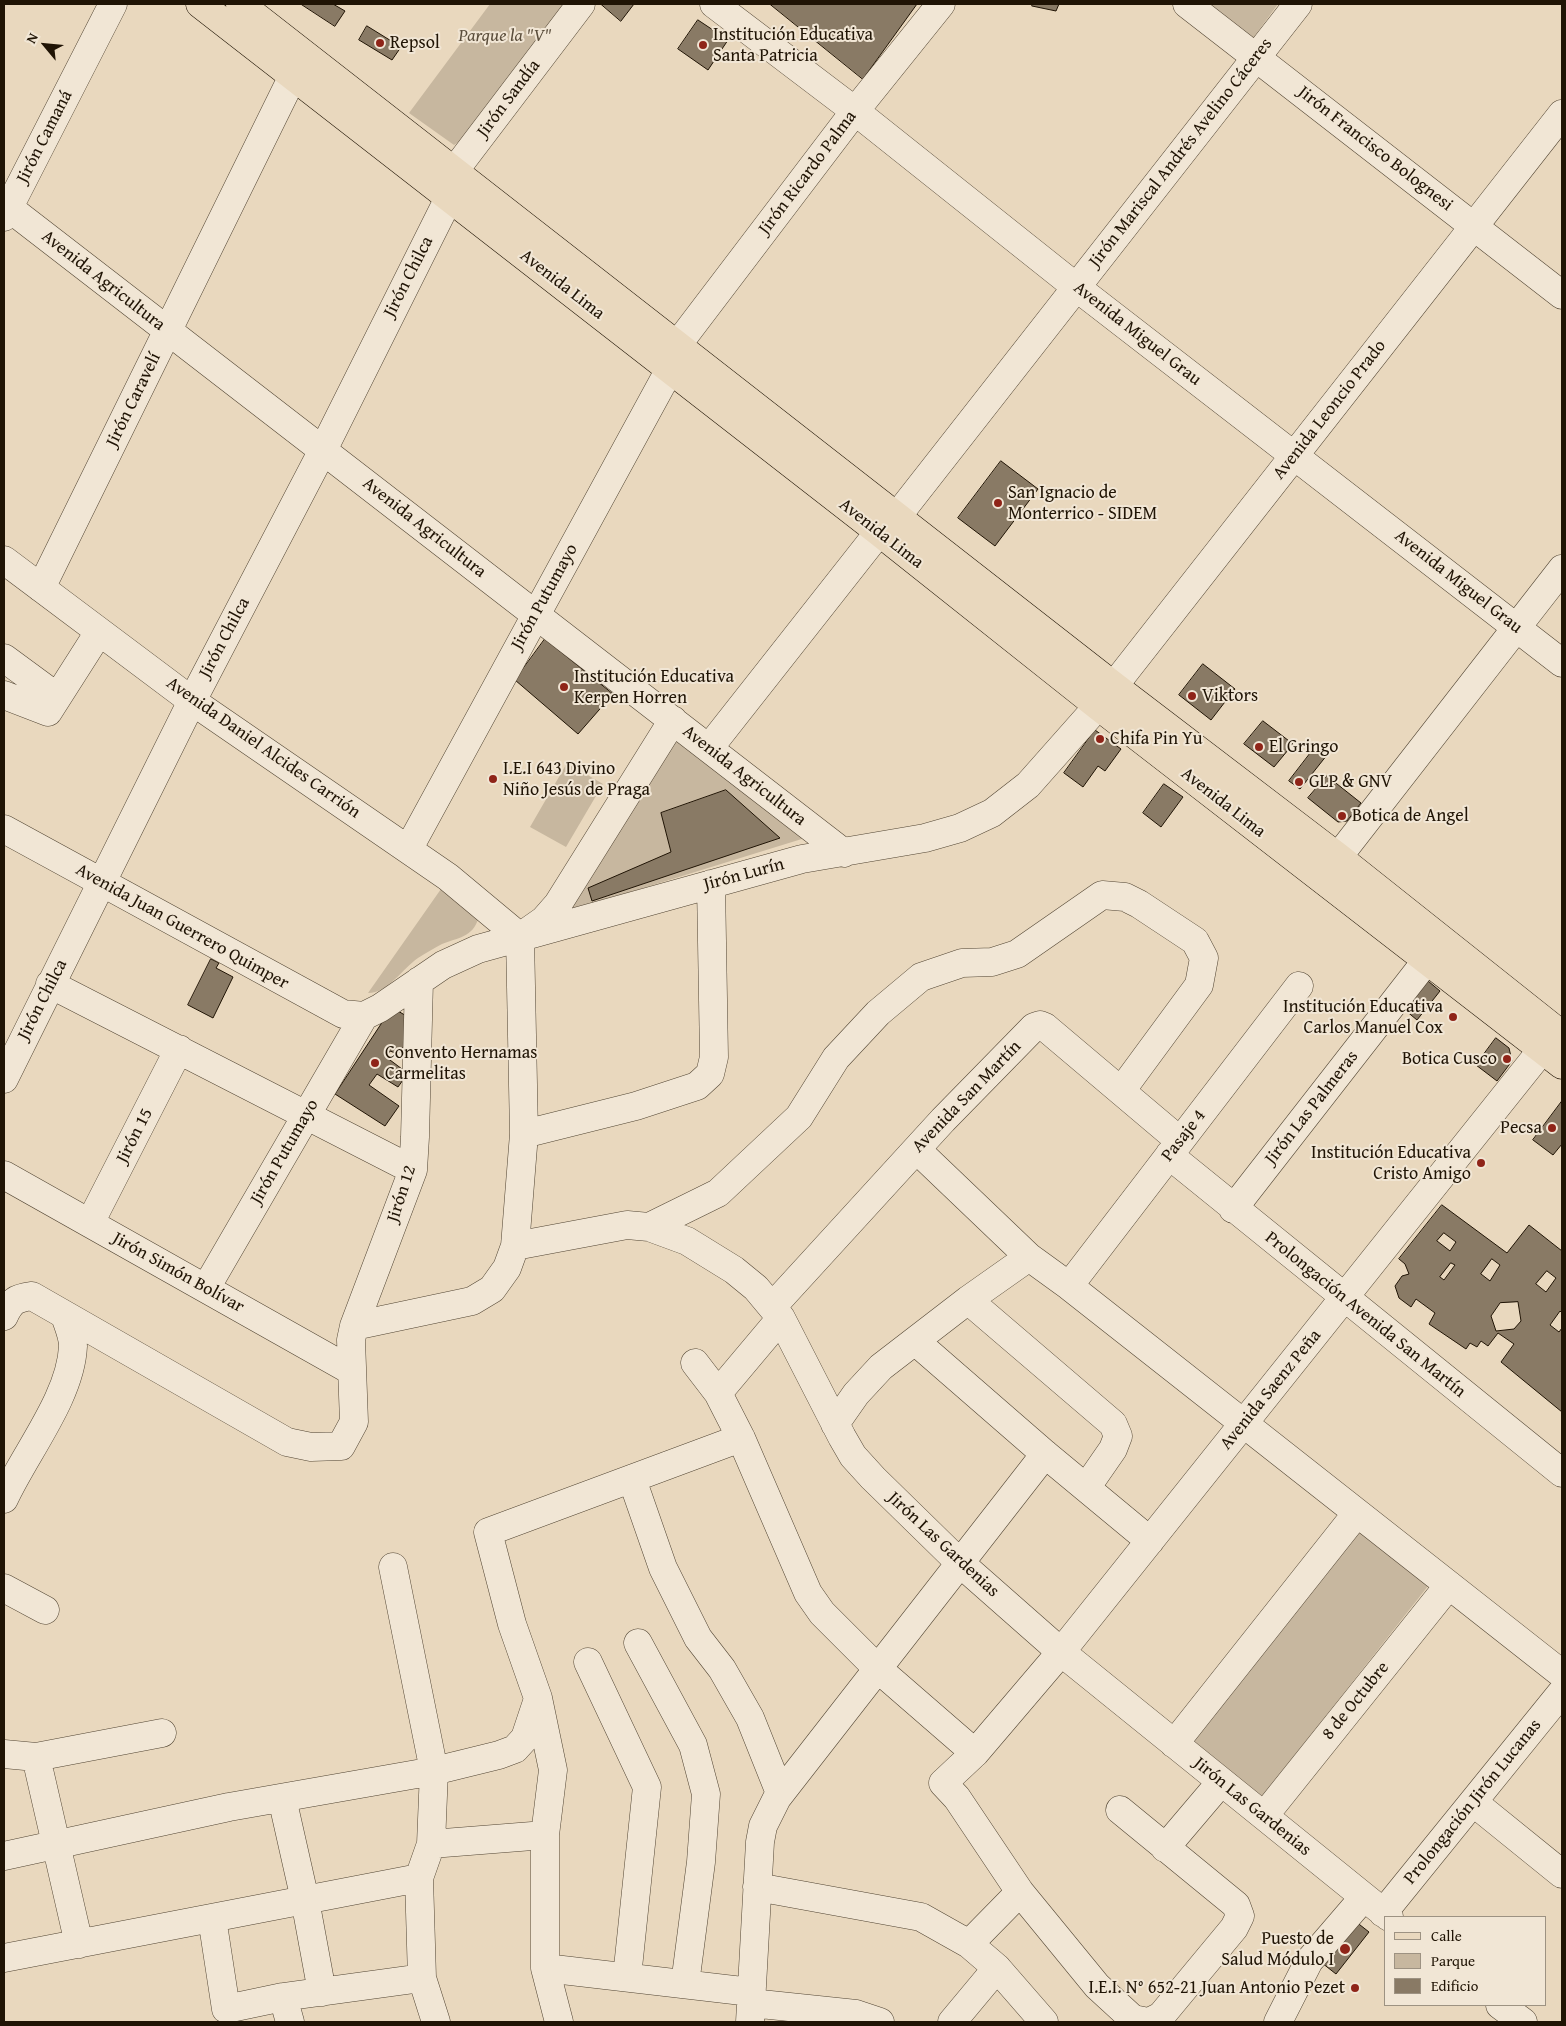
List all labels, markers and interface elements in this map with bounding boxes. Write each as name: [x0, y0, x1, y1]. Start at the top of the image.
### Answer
north arrow: [20, 20, 70, 70]
place label: Institución Educativa Santa Patricia: [713, 24, 873, 66]
park label: Parque la "V": [458, 25, 552, 47]
text: N: [21, 29, 43, 47]
place label: Repsol: [390, 32, 440, 54]
street label: Jirón Mariscal Andrés Avelino Cáceres: [1085, 34, 1277, 272]
marker: Repsol: [374, 37, 386, 49]
marker: Institución Educativa Santa Patricia: [697, 39, 709, 51]
street label: Jirón Sandía: [473, 56, 545, 142]
street label: Jirón Francisco Bolognesi: [1293, 82, 1457, 216]
street label: Jirón Camaná: [12, 87, 78, 187]
street label: Jirón Ricardo Palma: [754, 107, 862, 239]
street label: Avenida Agricultura: [37, 226, 169, 336]
street label: Jirón Chilca: [379, 233, 439, 321]
street label: Avenida Lima: [515, 245, 609, 325]
street label: Avenida Miguel Grau: [1069, 277, 1205, 391]
street label: Avenida Leoncio Prado: [1269, 336, 1391, 484]
street label: Jirón Caravelí: [102, 349, 166, 451]
street label: Avenida Agricultura: [358, 473, 490, 583]
place label: San Ignacio de Monterrico - SIDEM: [1008, 482, 1157, 524]
street label: Avenida Lima: [834, 494, 928, 574]
marker: San Ignacio de Monterrico - SIDEM: [992, 497, 1004, 509]
street label: Avenida Miguel Grau: [1390, 525, 1526, 639]
street label: Jirón Putumayo: [507, 540, 583, 654]
street label: Jirón Chilca: [195, 594, 255, 682]
place label: Institución Educativa Kerpen Horren: [574, 666, 734, 709]
street label: Avenida Daniel Alcides Carrión: [162, 673, 364, 823]
marker: Institución Educativa Kerpen Horren: [558, 681, 570, 693]
place label: Viktors: [1202, 685, 1258, 707]
marker: Viktors: [1186, 690, 1198, 702]
street label: Avenida Agricultura: [678, 721, 810, 831]
place label: Chifa Pin Yu: [1110, 728, 1203, 750]
marker: Chifa Pin Yu: [1094, 733, 1106, 745]
place label: El Gringo: [1269, 736, 1338, 758]
marker: El Gringo: [1253, 741, 1265, 753]
place label: I.E.I 643 Divino Niño Jesús de Praga: [503, 758, 650, 801]
street label: Avenida Lima: [1176, 763, 1270, 843]
place label: GLP & GNV: [1309, 771, 1392, 793]
marker: I.E.I 643 Divino Niño Jesús de Praga: [487, 773, 499, 785]
marker: GLP & GNV: [1293, 776, 1305, 788]
place label: Botica de Angel: [1352, 805, 1469, 827]
marker: Botica de Angel: [1336, 810, 1348, 822]
street label: Jirón Lurín: [701, 854, 787, 896]
street label: Avenida Juan Guerrero Quimper: [72, 859, 292, 995]
street label: Jirón Chilca: [13, 956, 73, 1044]
place label: Institución Educativa Carlos Manuel Cox: [1283, 996, 1443, 1038]
marker: Institución Educativa Carlos Manuel Cox: [1447, 1011, 1459, 1023]
street label: Avenida San Martín: [908, 1036, 1026, 1158]
place label: Convento Hernamas Carmelitas: [385, 1042, 537, 1084]
street label: Jirón Las Palmeras: [1261, 1047, 1363, 1169]
place label: Botica Cusco: [1402, 1048, 1497, 1070]
marker: Botica Cusco: [1501, 1053, 1513, 1065]
marker: Convento Hernamas Carmelitas: [369, 1057, 381, 1069]
street label: Jirón Putumayo: [246, 1096, 324, 1208]
street label: Jirón 15: [112, 1105, 158, 1167]
street label: Pasaje 4: [1157, 1106, 1211, 1166]
place label: Pecsa: [1500, 1117, 1542, 1139]
marker: Pecsa: [1546, 1122, 1558, 1134]
place label: Institución Educativa Cristo Amigo: [1311, 1142, 1471, 1184]
marker: Institución Educativa Cristo Amigo: [1475, 1157, 1487, 1169]
street label: Jirón 12: [383, 1163, 421, 1225]
street label: Prolongación Avenida San Martín: [1260, 1227, 1470, 1403]
street label: Jirón Simón Bolívar: [108, 1228, 248, 1318]
street label: Avenida Saenz Peña: [1216, 1325, 1326, 1455]
street label: Jirón Las Gardenias: [883, 1488, 1003, 1602]
street label: 8 de Octubre: [1318, 1657, 1394, 1745]
street label: Prolongación Jirón Lucanas: [1400, 1715, 1546, 1889]
street label: Jirón Las Gardenias: [1189, 1753, 1315, 1861]
legend: [1384, 1916, 1546, 2006]
text: Calle: [1431, 1925, 1462, 1946]
place label: Puesto de Salud Módulo I: [1221, 1928, 1334, 1970]
marker: Puesto de Salud Módulo I: [1338, 1942, 1352, 1956]
text: Parque: [1431, 1950, 1475, 1971]
text: Edificio: [1431, 1975, 1478, 1996]
place label: I.E.I. N° 652-21 Juan Antonio Pezet: [1088, 1977, 1345, 1999]
marker: I.E.I. N° 652-21 Juan Antonio Pezet: [1349, 1982, 1361, 1994]

